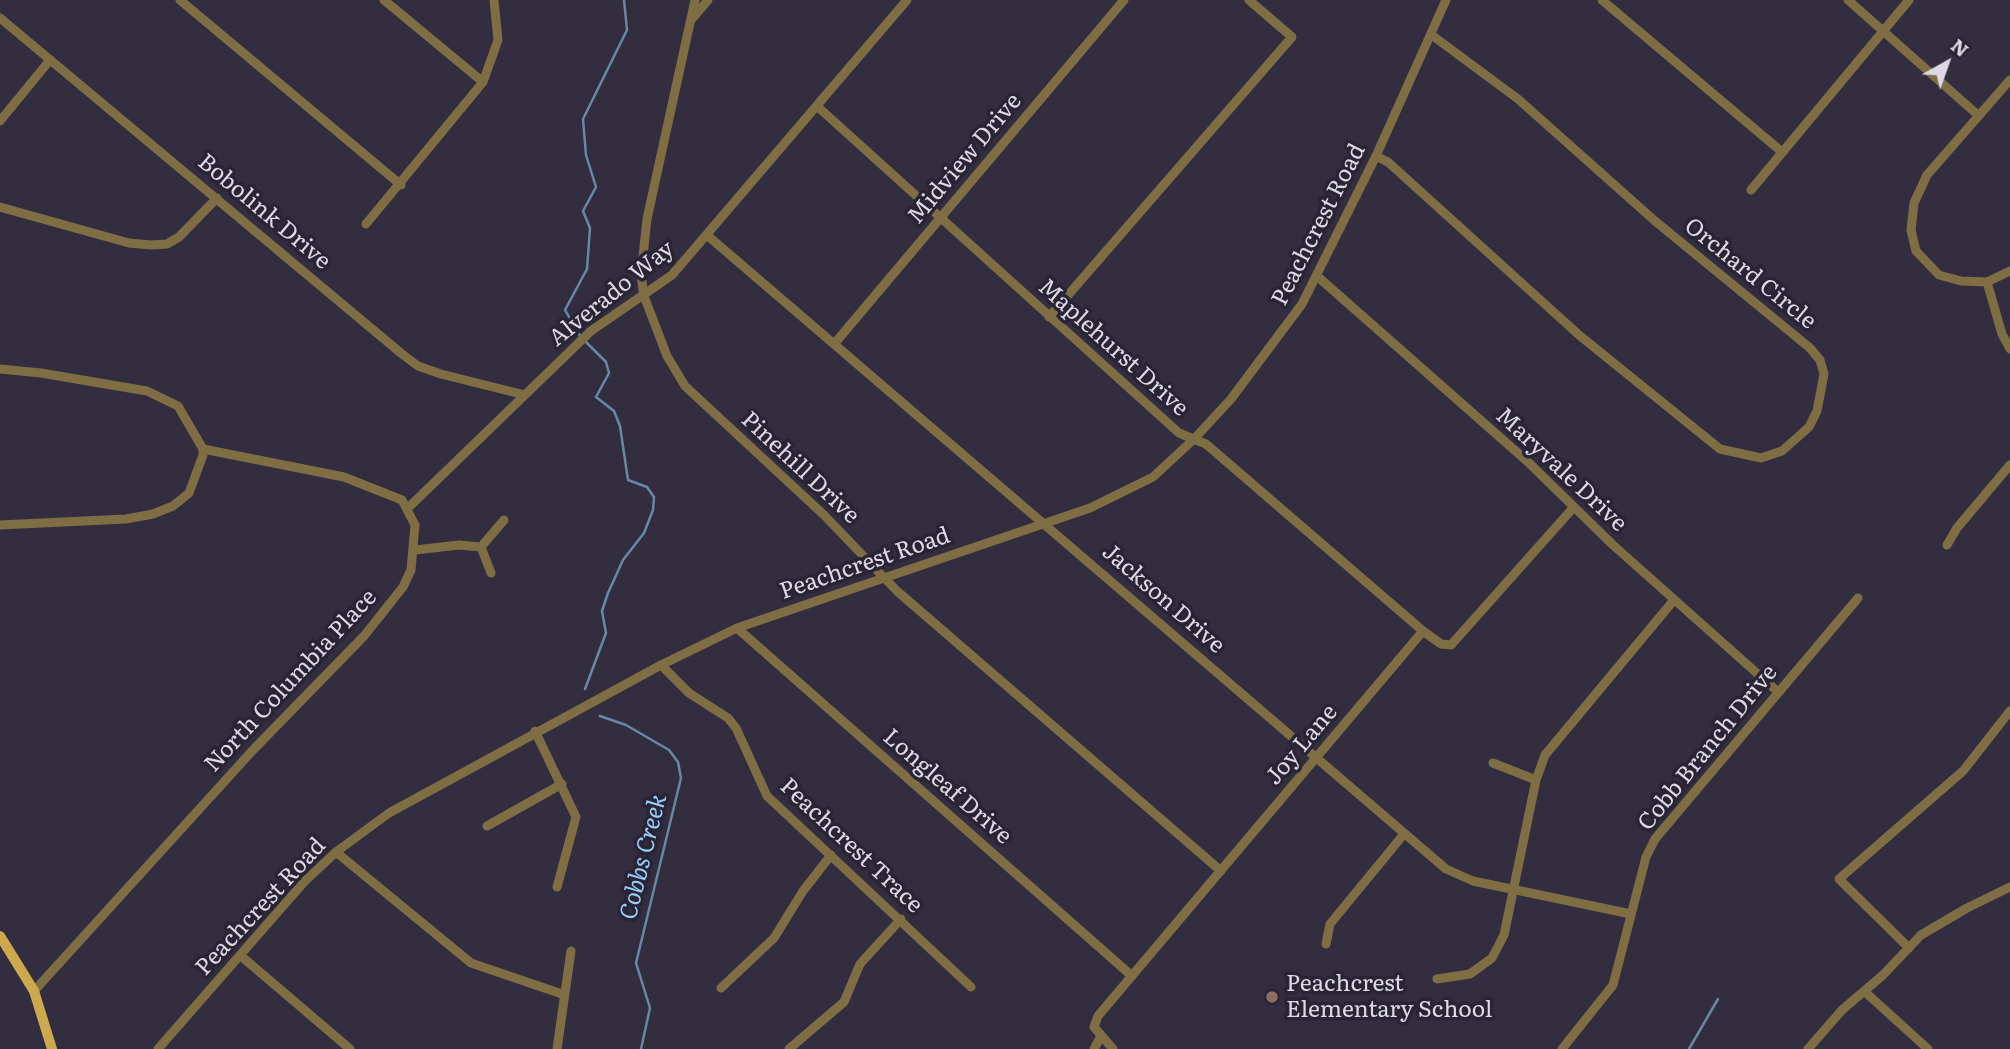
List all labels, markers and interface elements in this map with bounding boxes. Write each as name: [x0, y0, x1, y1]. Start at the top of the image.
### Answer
north arrow: [1912, 28, 1982, 98]
text: N: [1945, 31, 1976, 63]
street label: Midview Drive: [902, 88, 1028, 230]
street label: Peachcrest Road: [1266, 139, 1372, 311]
street label: Bobolink Drive: [192, 149, 336, 275]
street label: Orchard Circle: [1679, 213, 1821, 335]
street label: Alverado Way: [544, 235, 680, 353]
street label: Maplehurst Drive: [1032, 273, 1194, 423]
street label: Maryvale Drive: [1490, 402, 1632, 538]
street label: Pinehill Drive: [735, 406, 865, 530]
street label: Peachcrest Road: [776, 522, 954, 606]
street label: Jackson Drive: [1096, 538, 1230, 660]
street label: North Columbia Place: [199, 584, 383, 778]
street label: Cobb Branch Drive: [1633, 659, 1783, 837]
street label: Joy Lane: [1260, 699, 1344, 791]
street label: Longleaf Drive: [877, 724, 1017, 850]
street label: Peachcrest Trace: [774, 773, 928, 919]
water label: Cobbs Creek: [614, 791, 674, 923]
street label: Peachcrest Road: [190, 832, 332, 982]
place label: Peachcrest Elementary School: [1286, 970, 1493, 1024]
marker: Peachcrest Elementary School: [1264, 989, 1280, 1005]

